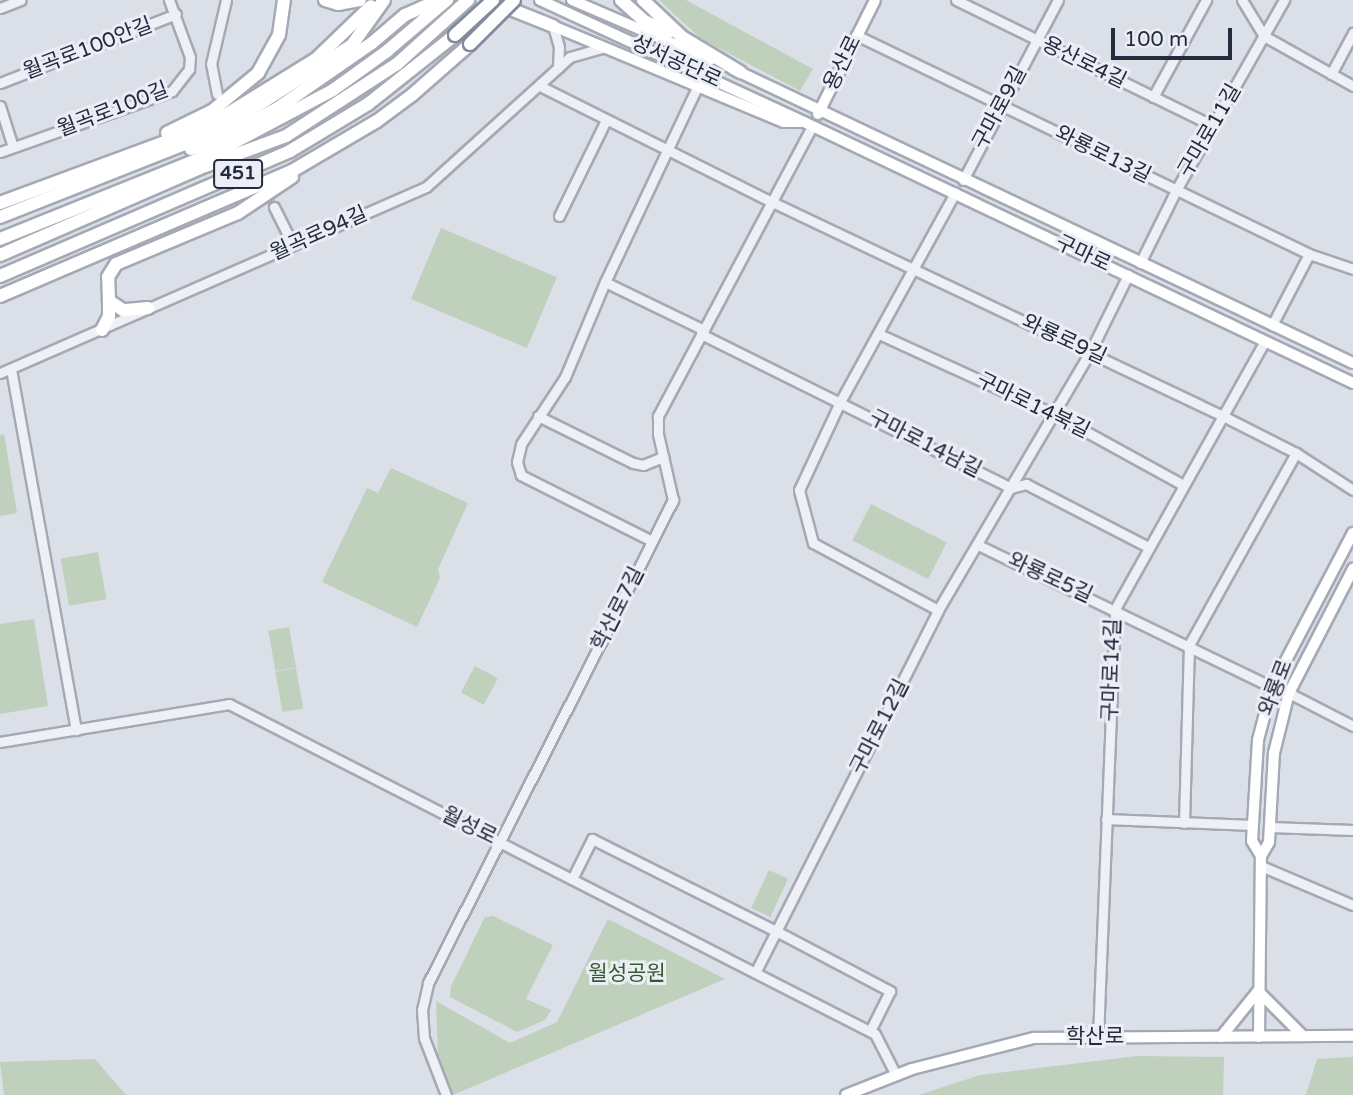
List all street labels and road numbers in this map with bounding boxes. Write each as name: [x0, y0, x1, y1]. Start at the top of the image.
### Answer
street label: 월곡로100안길: [20, 13, 156, 85]
street label: 성서공단로: [627, 30, 725, 94]
street label: 용산로: [819, 31, 867, 95]
street label: 용산로4길: [1038, 32, 1130, 94]
street label: 구마로9길: [968, 62, 1032, 154]
street label: 월곡로100길: [54, 77, 172, 143]
street label: 구마로11길: [1173, 80, 1247, 182]
street label: 와룡로13길: [1051, 121, 1155, 189]
road number: 451: [212, 158, 264, 190]
street label: 월곡로94길: [267, 201, 371, 267]
street label: 구마로: [1051, 230, 1115, 278]
street label: 와룡로9길: [1018, 309, 1110, 371]
street label: 구마로14북길: [972, 368, 1094, 444]
street label: 구마로14남길: [864, 405, 986, 483]
street label: 와룡로5길: [1004, 547, 1096, 609]
street label: 학산로7길: [586, 563, 650, 655]
street label: 구마로14길: [1098, 618, 1126, 722]
street label: 와룡로: [1254, 656, 1298, 720]
street label: 구마로12길: [845, 675, 915, 779]
street label: 월성로: [437, 802, 501, 850]
street label: 학산로: [1066, 1024, 1124, 1050]

